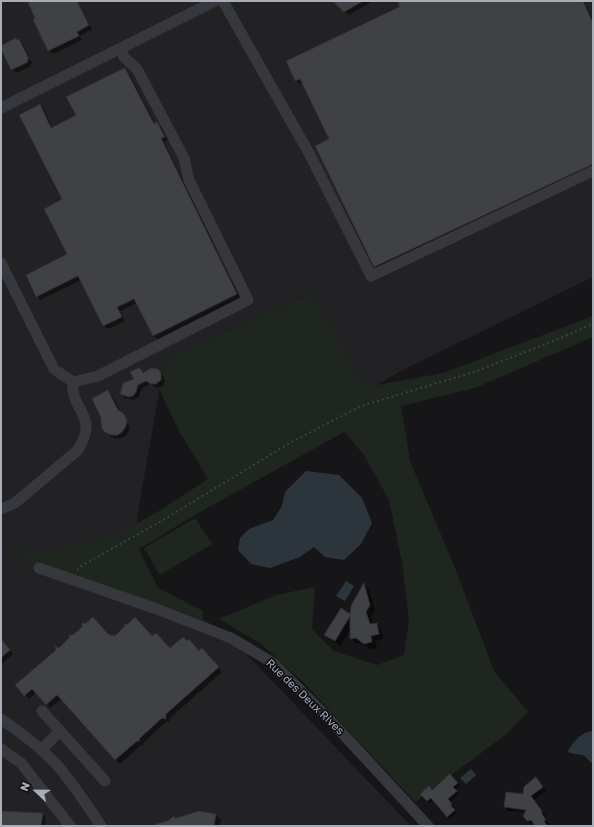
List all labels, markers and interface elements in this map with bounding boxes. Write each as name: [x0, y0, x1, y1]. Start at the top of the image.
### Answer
street label: Rue des Deux Rives: [263, 657, 347, 737]
north arrow: [16, 771, 56, 811]
text: N: [17, 780, 32, 793]

